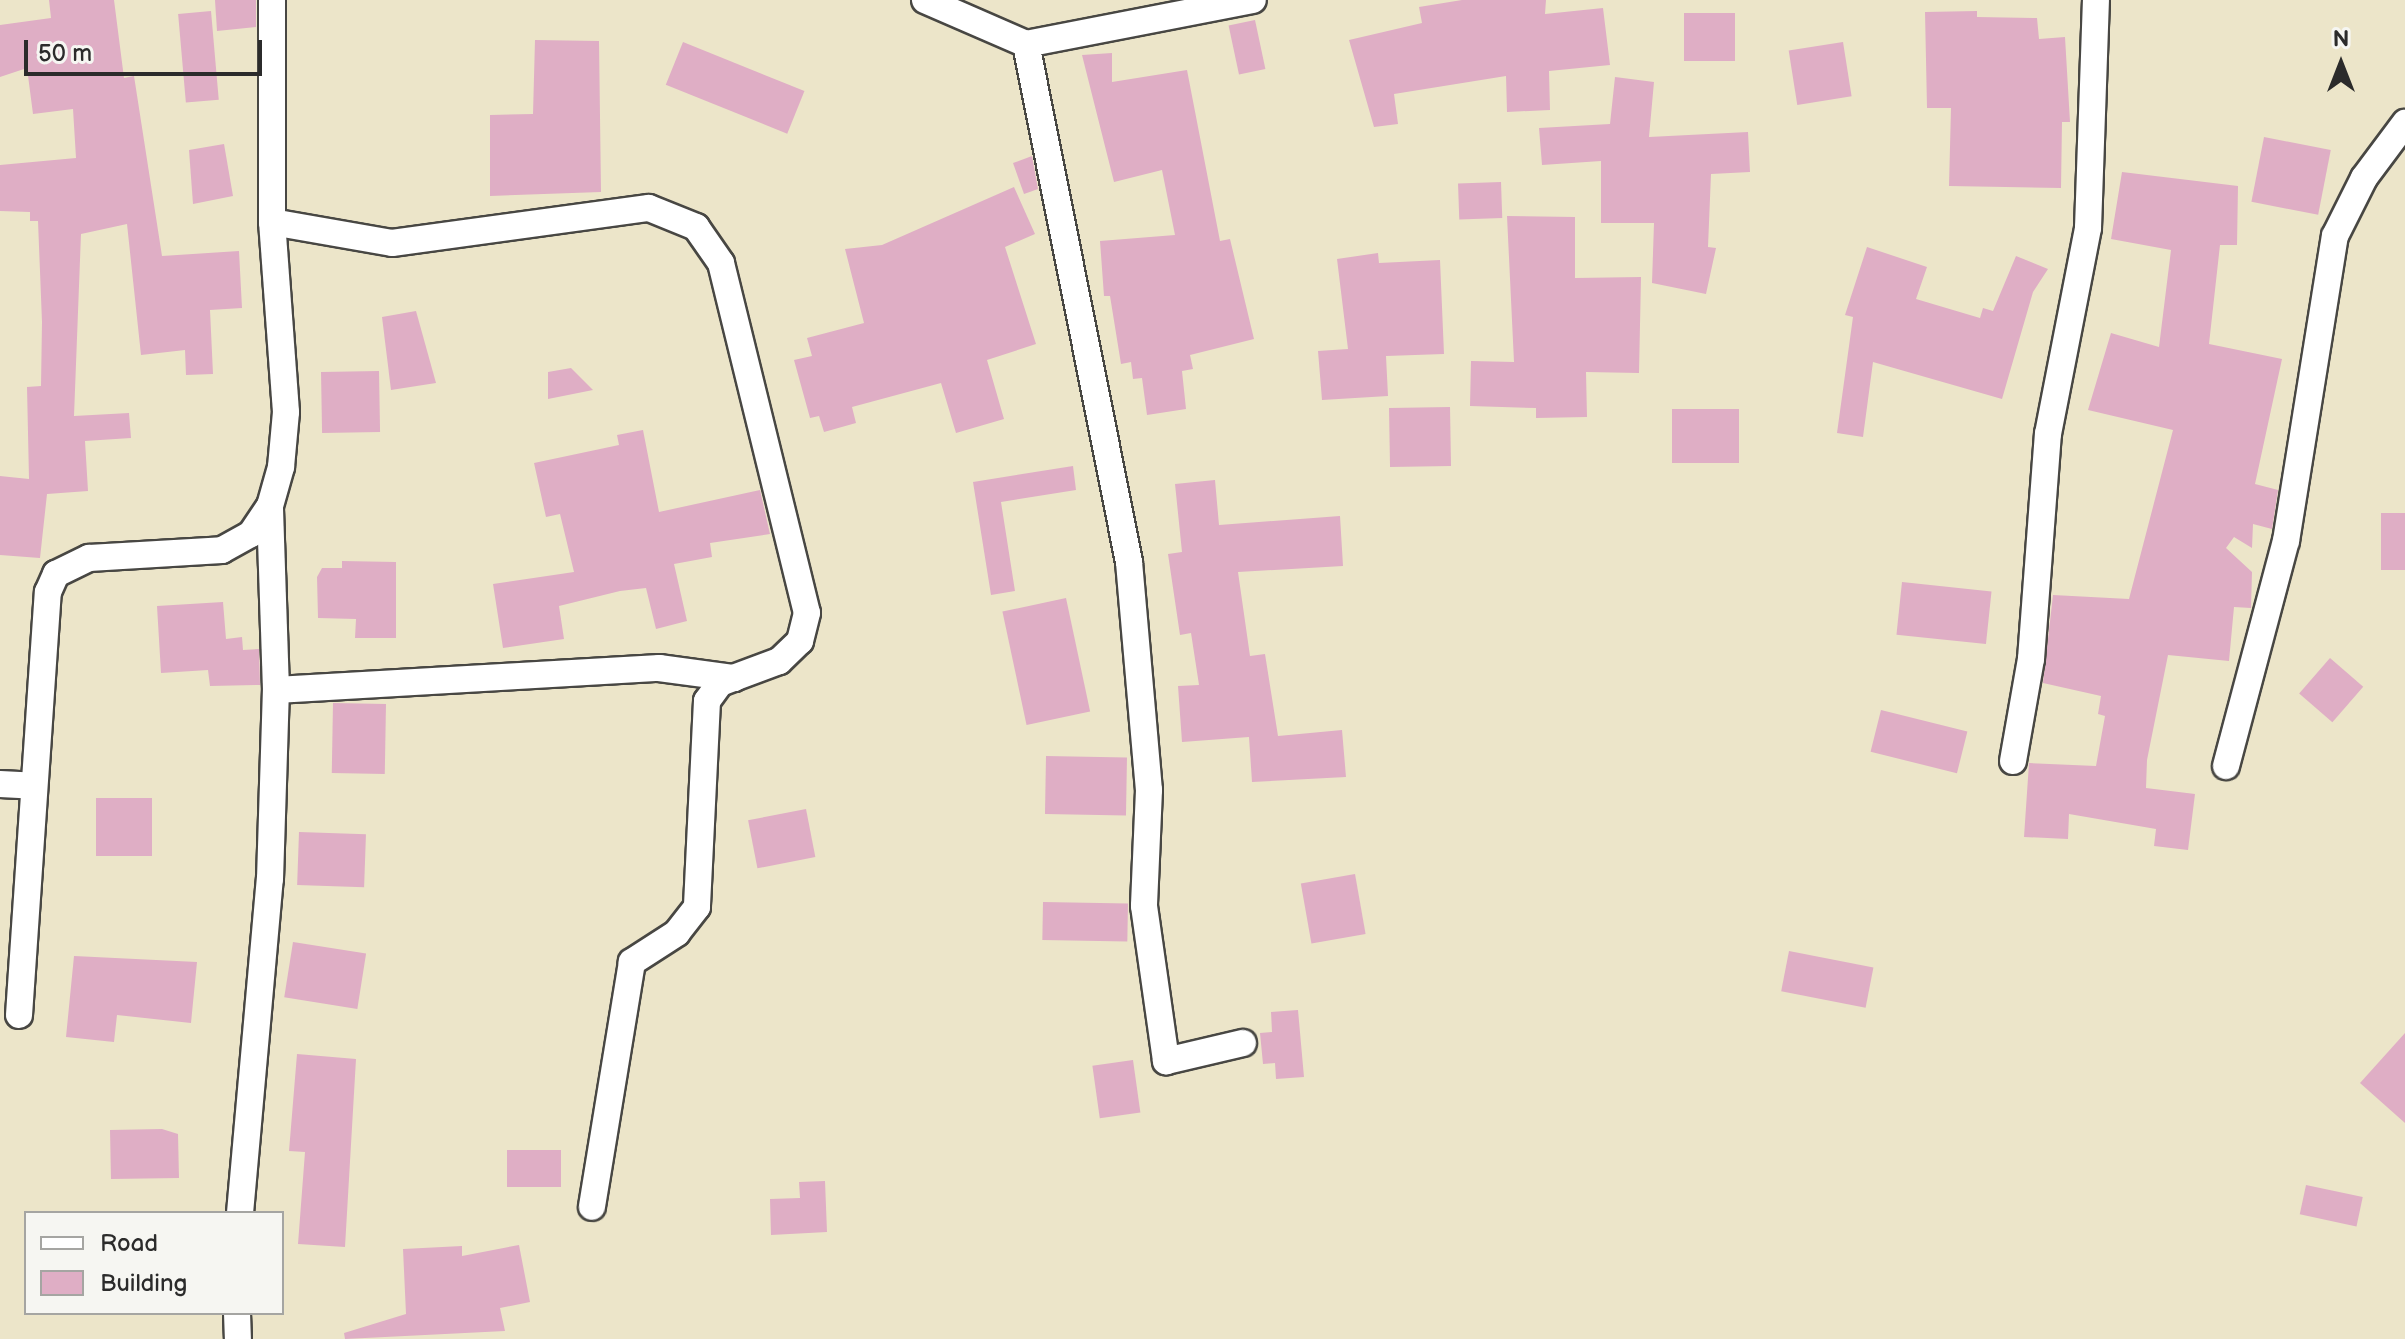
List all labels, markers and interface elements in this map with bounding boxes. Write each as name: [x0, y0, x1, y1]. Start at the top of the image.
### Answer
scale bar: [28, 24, 266, 74]
north arrow: [2301, 24, 2381, 104]
text: N: [2333, 26, 2349, 53]
text: 50 m: [38, 39, 92, 68]
legend: [24, 1211, 284, 1315]
text: Road: [100, 1229, 158, 1258]
text: Building: [100, 1269, 187, 1298]

